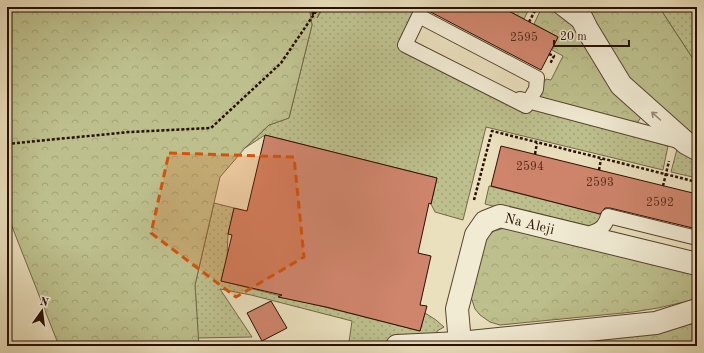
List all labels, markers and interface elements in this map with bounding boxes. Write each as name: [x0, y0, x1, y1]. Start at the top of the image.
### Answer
scale bar: [554, 22, 629, 48]
house number: 2595: [510, 31, 538, 44]
text: 20 m: [560, 31, 587, 43]
one-way arrow: [651, 111, 661, 121]
house number: 2594: [516, 160, 544, 173]
house number: 2593: [586, 176, 614, 189]
house number: 2592: [646, 196, 674, 209]
street label: Na Aleji: [503, 211, 556, 237]
north arrow: [22, 291, 62, 331]
text: N: [39, 296, 50, 309]

